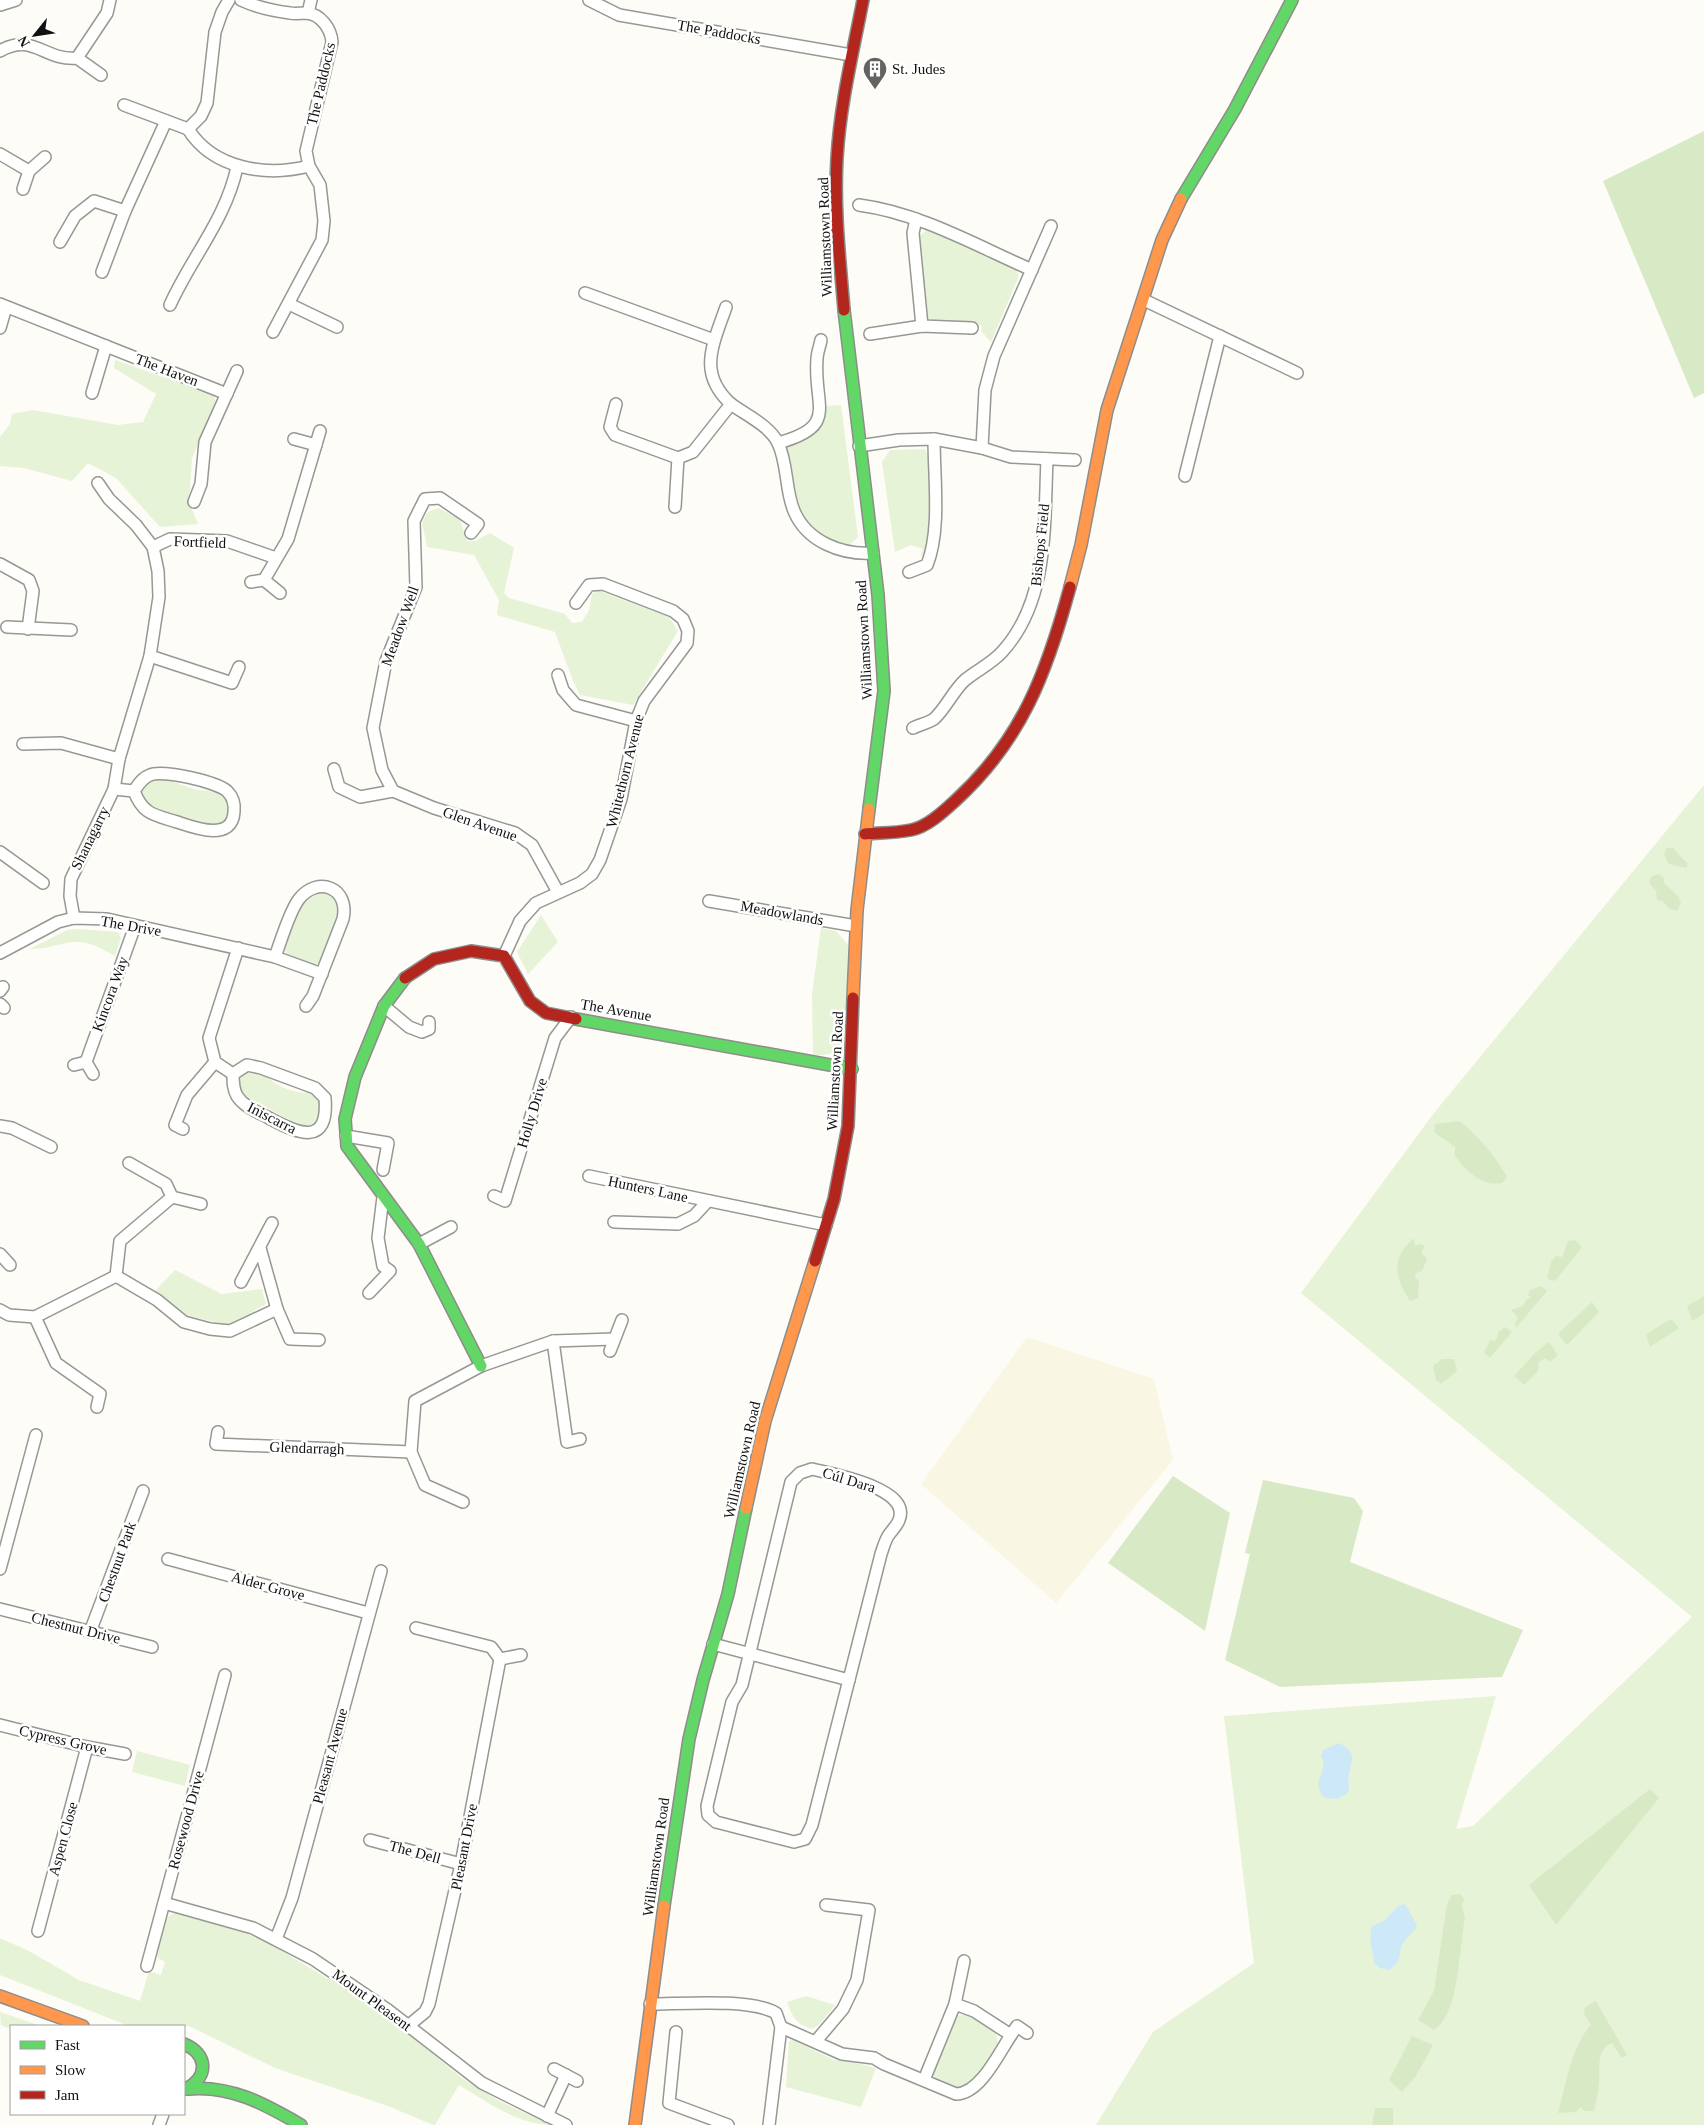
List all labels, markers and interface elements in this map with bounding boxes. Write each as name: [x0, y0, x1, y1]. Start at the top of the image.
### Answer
north arrow: [10, 10, 60, 60]
street label: The Paddocks: [676, 17, 762, 47]
text: N: [15, 33, 33, 49]
street label: The Paddocks: [304, 41, 338, 127]
building icon: St. Judes: [862, 56, 888, 90]
place label: St. Judes: [892, 61, 946, 77]
street label: Williamstown Road: [815, 176, 835, 297]
street label: The Haven: [133, 351, 201, 390]
street label: Bishops Field: [1028, 502, 1052, 587]
street label: Fortfield: [173, 533, 227, 551]
street label: Williamstown Road: [853, 579, 875, 700]
street label: Meadow Well: [378, 584, 422, 668]
street label: Whitethorn Avenue: [603, 712, 647, 830]
street label: Shanagarry: [68, 803, 112, 872]
street label: Glen Avenue: [441, 804, 520, 844]
street label: Meadowlands: [739, 898, 825, 928]
street label: The Drive: [99, 913, 163, 939]
street label: Kincora Way: [89, 954, 131, 1034]
street label: The Avenue: [579, 996, 653, 1024]
street label: Williamstown Road: [824, 1010, 846, 1131]
street label: Holly Drive: [514, 1076, 550, 1150]
street label: Iniscarra: [245, 1099, 299, 1137]
street label: Hunters Lane: [607, 1173, 690, 1205]
street label: Williamstown Road: [721, 1399, 763, 1520]
street label: Glendarragh: [269, 1439, 345, 1457]
street label: Cúl Dara: [821, 1464, 878, 1496]
street label: Chestnut Park: [95, 1519, 139, 1604]
street label: Alder Grove: [230, 1569, 307, 1604]
street label: Chestnut Drive: [30, 1609, 123, 1647]
street label: Pleasant Avenue: [310, 1706, 351, 1806]
street label: Cypress Grove: [18, 1722, 109, 1758]
street label: Rosewood Drive: [165, 1769, 207, 1871]
street label: Williamstown Road: [640, 1796, 672, 1917]
street label: Aspen Close: [45, 1800, 81, 1878]
street label: Pleasant Drive: [448, 1802, 480, 1892]
street label: The Dell: [387, 1837, 443, 1867]
street label: Mount Pleasent: [329, 1966, 415, 2035]
legend: [10, 2025, 185, 2115]
text: Fast: [55, 2037, 81, 2053]
text: Slow: [55, 2062, 86, 2078]
text: Jam: [55, 2087, 79, 2103]

